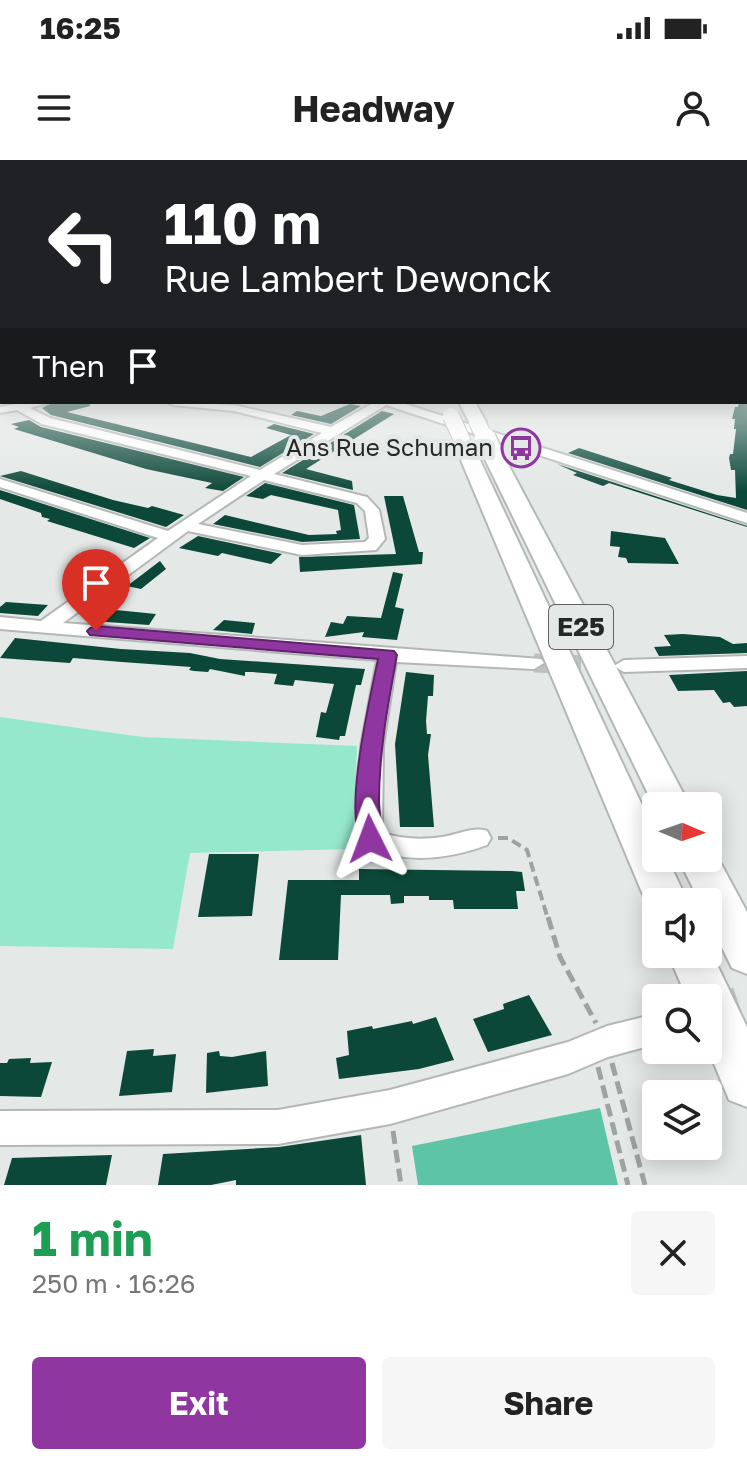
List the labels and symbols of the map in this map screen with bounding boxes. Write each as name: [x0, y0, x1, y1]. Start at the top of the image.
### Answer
bus stop icon: Ans Rue Schuman: [500, 427, 542, 469]
place label: Ans Rue Schuman: [286, 432, 493, 461]
pin: [62, 549, 130, 631]
road number: E25: [549, 605, 613, 649]
north arrow: [642, 792, 722, 872]
position arrow: [328, 797, 412, 881]

